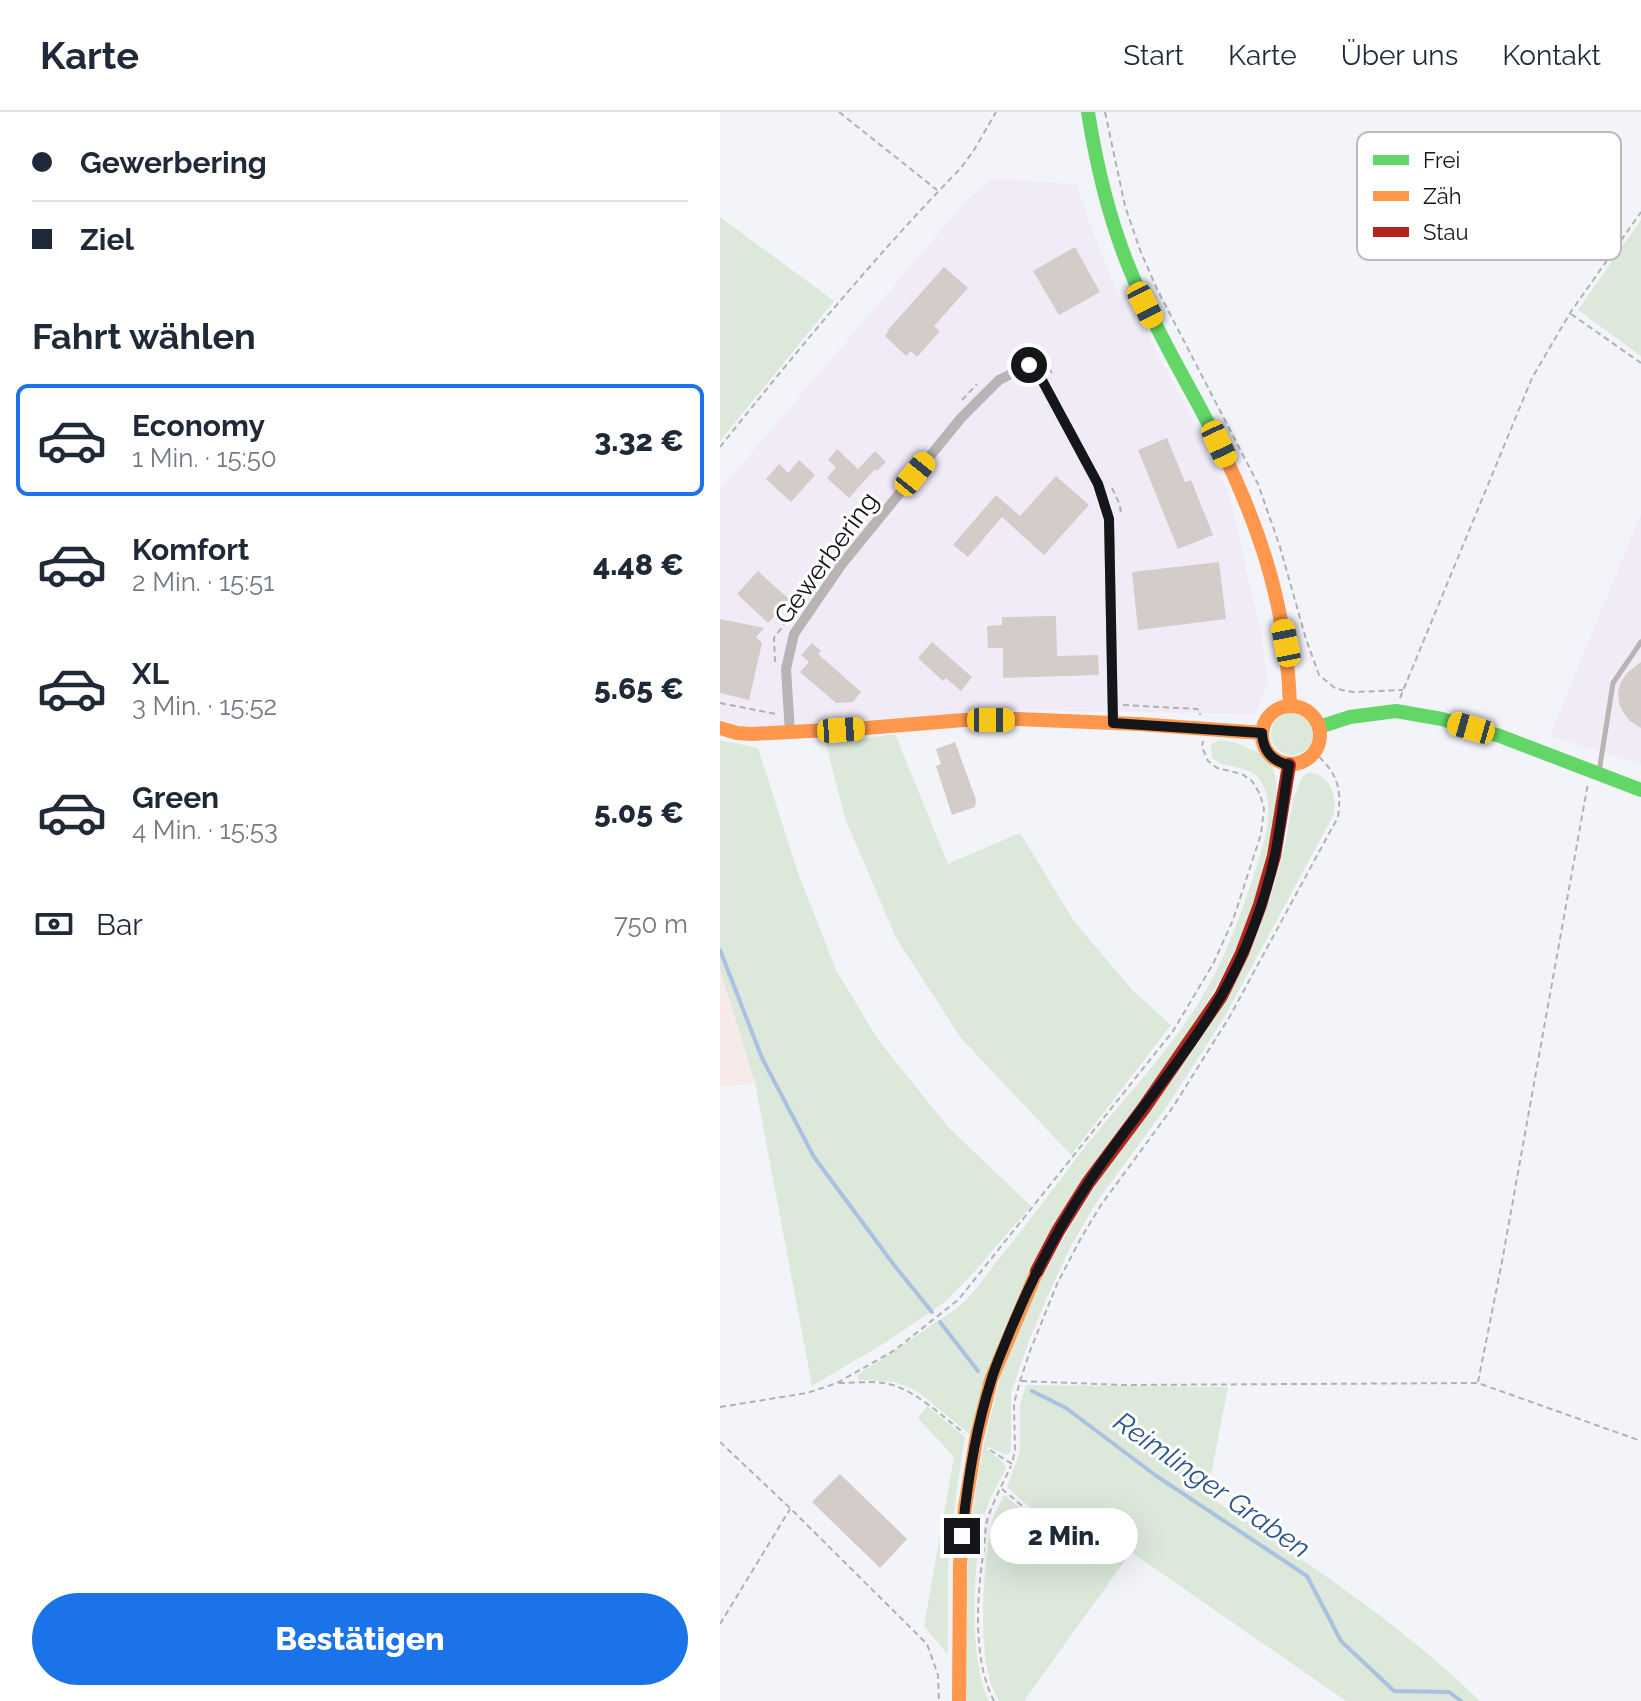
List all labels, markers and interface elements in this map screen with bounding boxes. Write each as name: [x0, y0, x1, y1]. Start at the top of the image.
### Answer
text: Karte: [40, 33, 139, 78]
text: Start: [1123, 39, 1184, 72]
text: Karte: [1228, 39, 1297, 72]
text: Über uns: [1341, 39, 1458, 72]
text: Kontakt: [1502, 39, 1601, 72]
legend: [1357, 132, 1621, 260]
text: Gewerbering: [80, 145, 267, 180]
text: Frei: [1423, 147, 1460, 173]
text: Zäh: [1423, 183, 1462, 209]
text: Stau: [1423, 219, 1469, 245]
text: Ziel: [80, 222, 134, 257]
car: [1123, 278, 1167, 332]
text: Fahrt wählen: [32, 315, 256, 357]
route start: [1011, 347, 1047, 383]
icon: car: [36, 404, 108, 476]
text: Economy: [132, 408, 265, 443]
car: [1198, 417, 1240, 471]
text: 3.32 €: [594, 423, 684, 458]
text: 1 Min. · 15:50: [132, 443, 277, 473]
car: [891, 448, 939, 500]
street label: Gewerbering: [768, 486, 884, 630]
icon: car: [36, 528, 108, 600]
text: Komfort: [132, 532, 249, 567]
text: 4.48 €: [593, 547, 684, 582]
text: 2 Min. · 15:51: [132, 567, 274, 597]
car: [1270, 617, 1302, 669]
icon: car: [36, 652, 108, 724]
text: XL: [132, 656, 169, 691]
text: 5.65 €: [594, 671, 684, 706]
text: 3 Min. · 15:52: [132, 691, 277, 721]
car: [967, 708, 1015, 732]
car: [1445, 710, 1497, 746]
car: [816, 716, 866, 744]
icon: car: [36, 776, 108, 848]
text: Green: [132, 780, 219, 815]
text: 5.05 €: [594, 795, 684, 830]
text: 4 Min. · 15:53: [132, 815, 278, 845]
icon: cash: [32, 902, 76, 946]
text: Bar: [96, 907, 143, 942]
text: 750 m: [614, 909, 688, 939]
water label: Reimlinger Graben: [1108, 1405, 1316, 1565]
callout: 2 Min.: [990, 1508, 1138, 1564]
route end: [944, 1518, 980, 1554]
text: 2 Min.: [1028, 1521, 1100, 1551]
button: Bestätigen: [32, 1593, 688, 1685]

